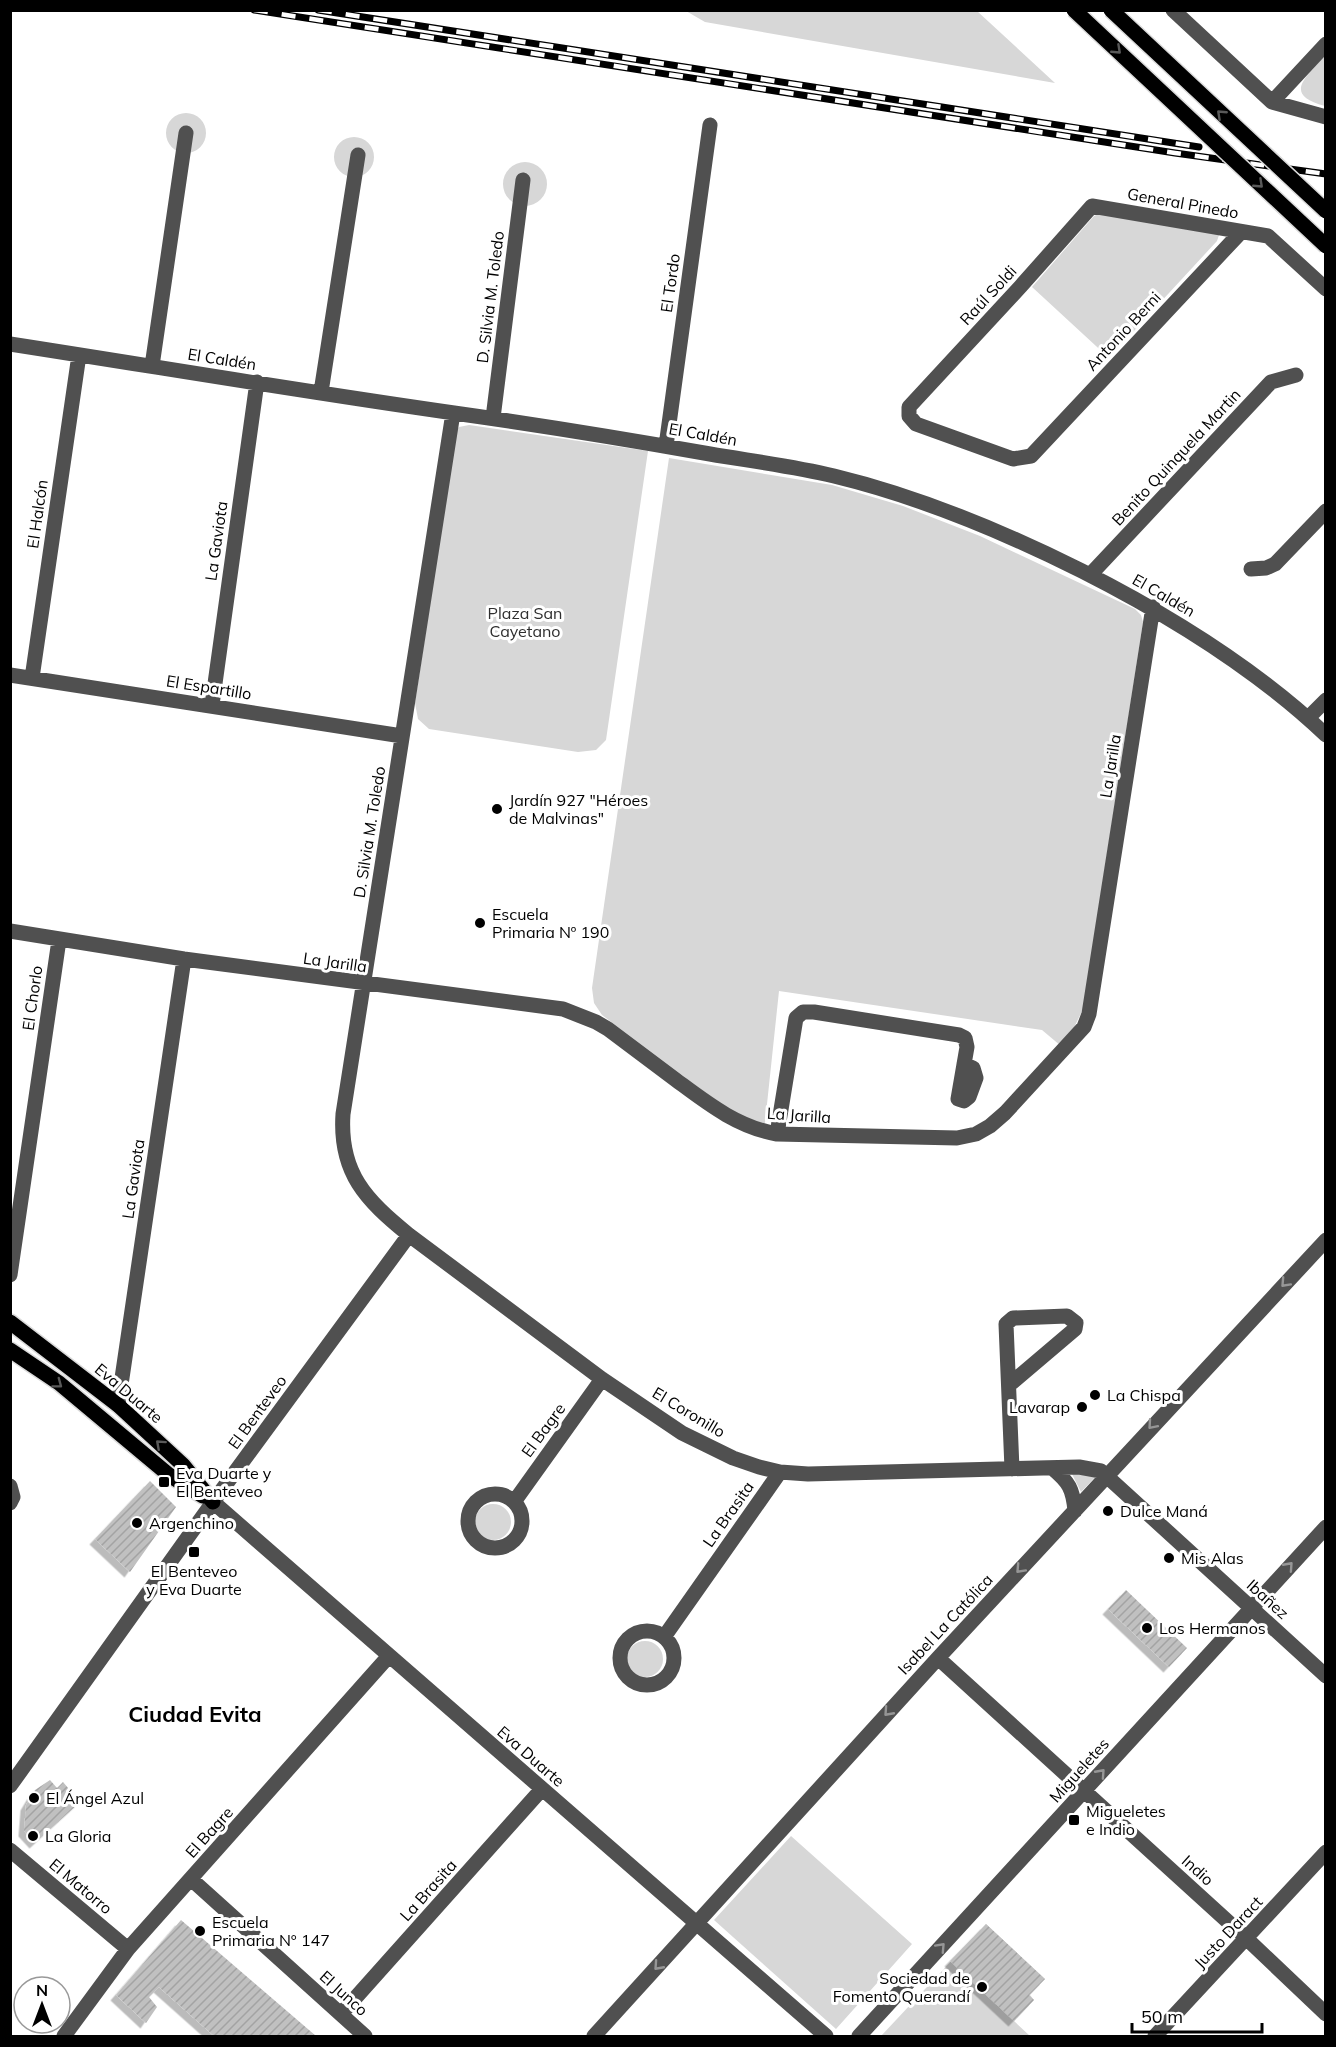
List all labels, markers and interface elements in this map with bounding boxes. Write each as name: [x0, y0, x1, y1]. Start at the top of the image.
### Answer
one-way arrow: [1110, 43, 1121, 54]
one-way arrow: [1218, 110, 1228, 121]
one-way arrow: [1253, 177, 1263, 188]
street label: General Pinedo: [1126, 183, 1240, 223]
street label: D. Silvia M. Toledo: [472, 230, 508, 364]
street label: El Tordo: [656, 252, 684, 314]
street label: Raúl Soldi: [955, 261, 1021, 329]
street label: Antonio Berni: [1081, 287, 1165, 375]
street label: El Caldén: [186, 344, 258, 374]
street label: Benito Quinquela Martin: [1107, 384, 1245, 530]
street label: El Caldén: [667, 418, 739, 450]
street label: El Halcón: [22, 478, 52, 550]
street label: La Gaviota: [201, 500, 231, 582]
street label: El Caldén: [1129, 569, 1199, 621]
park label: Plaza San Cayetano: [488, 603, 562, 641]
street label: El Espartillo: [165, 670, 253, 704]
street label: La Jarilla: [1095, 733, 1125, 799]
street label: D. Silvia M. Toledo: [349, 765, 389, 899]
place label: Jardín 927 "Héroes de Malvinas": [509, 790, 648, 828]
marker: Jardín 927 "Héroes de Malvinas": [490, 802, 504, 816]
place label: Escuela Primaria Nº 190: [492, 904, 609, 942]
marker: Escuela Primaria Nº 190: [473, 916, 487, 930]
street label: La Jarilla: [302, 948, 368, 976]
street label: El Chorlo: [18, 964, 46, 1032]
street label: La Jarilla: [766, 1103, 832, 1127]
street label: La Gaviota: [118, 1138, 148, 1220]
one-way arrow: [1282, 1276, 1293, 1287]
street label: Eva Duarte: [91, 1359, 167, 1427]
street label: El Benteveo: [223, 1371, 291, 1453]
one-way arrow: [52, 1376, 63, 1387]
street label: El Coronillo: [649, 1382, 729, 1442]
place label: La Chispa: [1107, 1385, 1181, 1405]
marker: La Chispa: [1088, 1388, 1102, 1402]
place label: Lavarap: [1009, 1397, 1070, 1417]
street label: El Bagre: [517, 1399, 569, 1461]
marker: Lavarap: [1075, 1400, 1089, 1414]
one-way arrow: [1148, 1418, 1159, 1429]
one-way arrow: [156, 1440, 167, 1451]
place label: Eva Duarte y El Benteveo: [176, 1463, 272, 1501]
marker: Eva Duarte y El Benteveo: [157, 1475, 171, 1489]
street label: La Brasita: [698, 1477, 758, 1551]
place label: Dulce Maná: [1120, 1501, 1208, 1521]
marker: Dulce Maná: [1101, 1504, 1115, 1518]
place label: Argenchino: [149, 1513, 234, 1533]
marker: Argenchino: [130, 1516, 144, 1530]
marker: El Benteveo y Eva Duarte: [187, 1545, 201, 1559]
place label: Mis Alas: [1181, 1548, 1244, 1568]
marker: Mis Alas: [1162, 1551, 1176, 1565]
place label: El Benteveo y Eva Duarte: [146, 1561, 242, 1599]
one-way arrow: [1017, 1562, 1028, 1573]
one-way arrow: [1282, 1563, 1293, 1573]
street label: Isabel La Católica: [893, 1569, 997, 1679]
street label: Ibañez: [1243, 1575, 1293, 1623]
place label: Los Hermanos: [1159, 1618, 1266, 1638]
marker: Los Hermanos: [1140, 1621, 1154, 1635]
district label: Ciudad Evita: [128, 1700, 262, 1728]
one-way arrow: [884, 1705, 895, 1716]
street label: Eva Duarte: [493, 1721, 569, 1791]
street label: Migueletes: [1045, 1734, 1113, 1806]
one-way arrow: [1094, 1769, 1105, 1780]
place label: El Ángel Azul: [46, 1788, 144, 1808]
marker: El Ángel Azul: [27, 1791, 41, 1805]
place label: Migueletes e Indio: [1086, 1801, 1166, 1839]
street label: El Bagre: [181, 1802, 237, 1862]
marker: Migueletes e Indio: [1067, 1813, 1081, 1827]
place label: La Gloria: [45, 1826, 111, 1846]
marker: La Gloria: [26, 1829, 40, 1843]
street label: Indio: [1178, 1850, 1218, 1890]
street label: El Matorro: [45, 1854, 117, 1918]
street label: La Brasita: [395, 1855, 461, 1925]
street label: Justo Daract: [1189, 1891, 1267, 1972]
place label: Escuela Primaria N° 147: [212, 1912, 330, 1950]
marker: Escuela Primaria N° 147: [193, 1924, 207, 1938]
one-way arrow: [934, 1943, 945, 1954]
one-way arrow: [654, 1959, 665, 1970]
street label: El Junco: [316, 1966, 372, 2020]
place label: Sociedad de Fomento Querandí: [833, 1968, 971, 2006]
north arrow: [12, 1975, 72, 2035]
text: N: [36, 1980, 48, 2000]
marker: Sociedad de Fomento Querandí: [975, 1980, 989, 1994]
scale bar: [1132, 1996, 1262, 2034]
text: 50 m: [1141, 2005, 1183, 2028]

